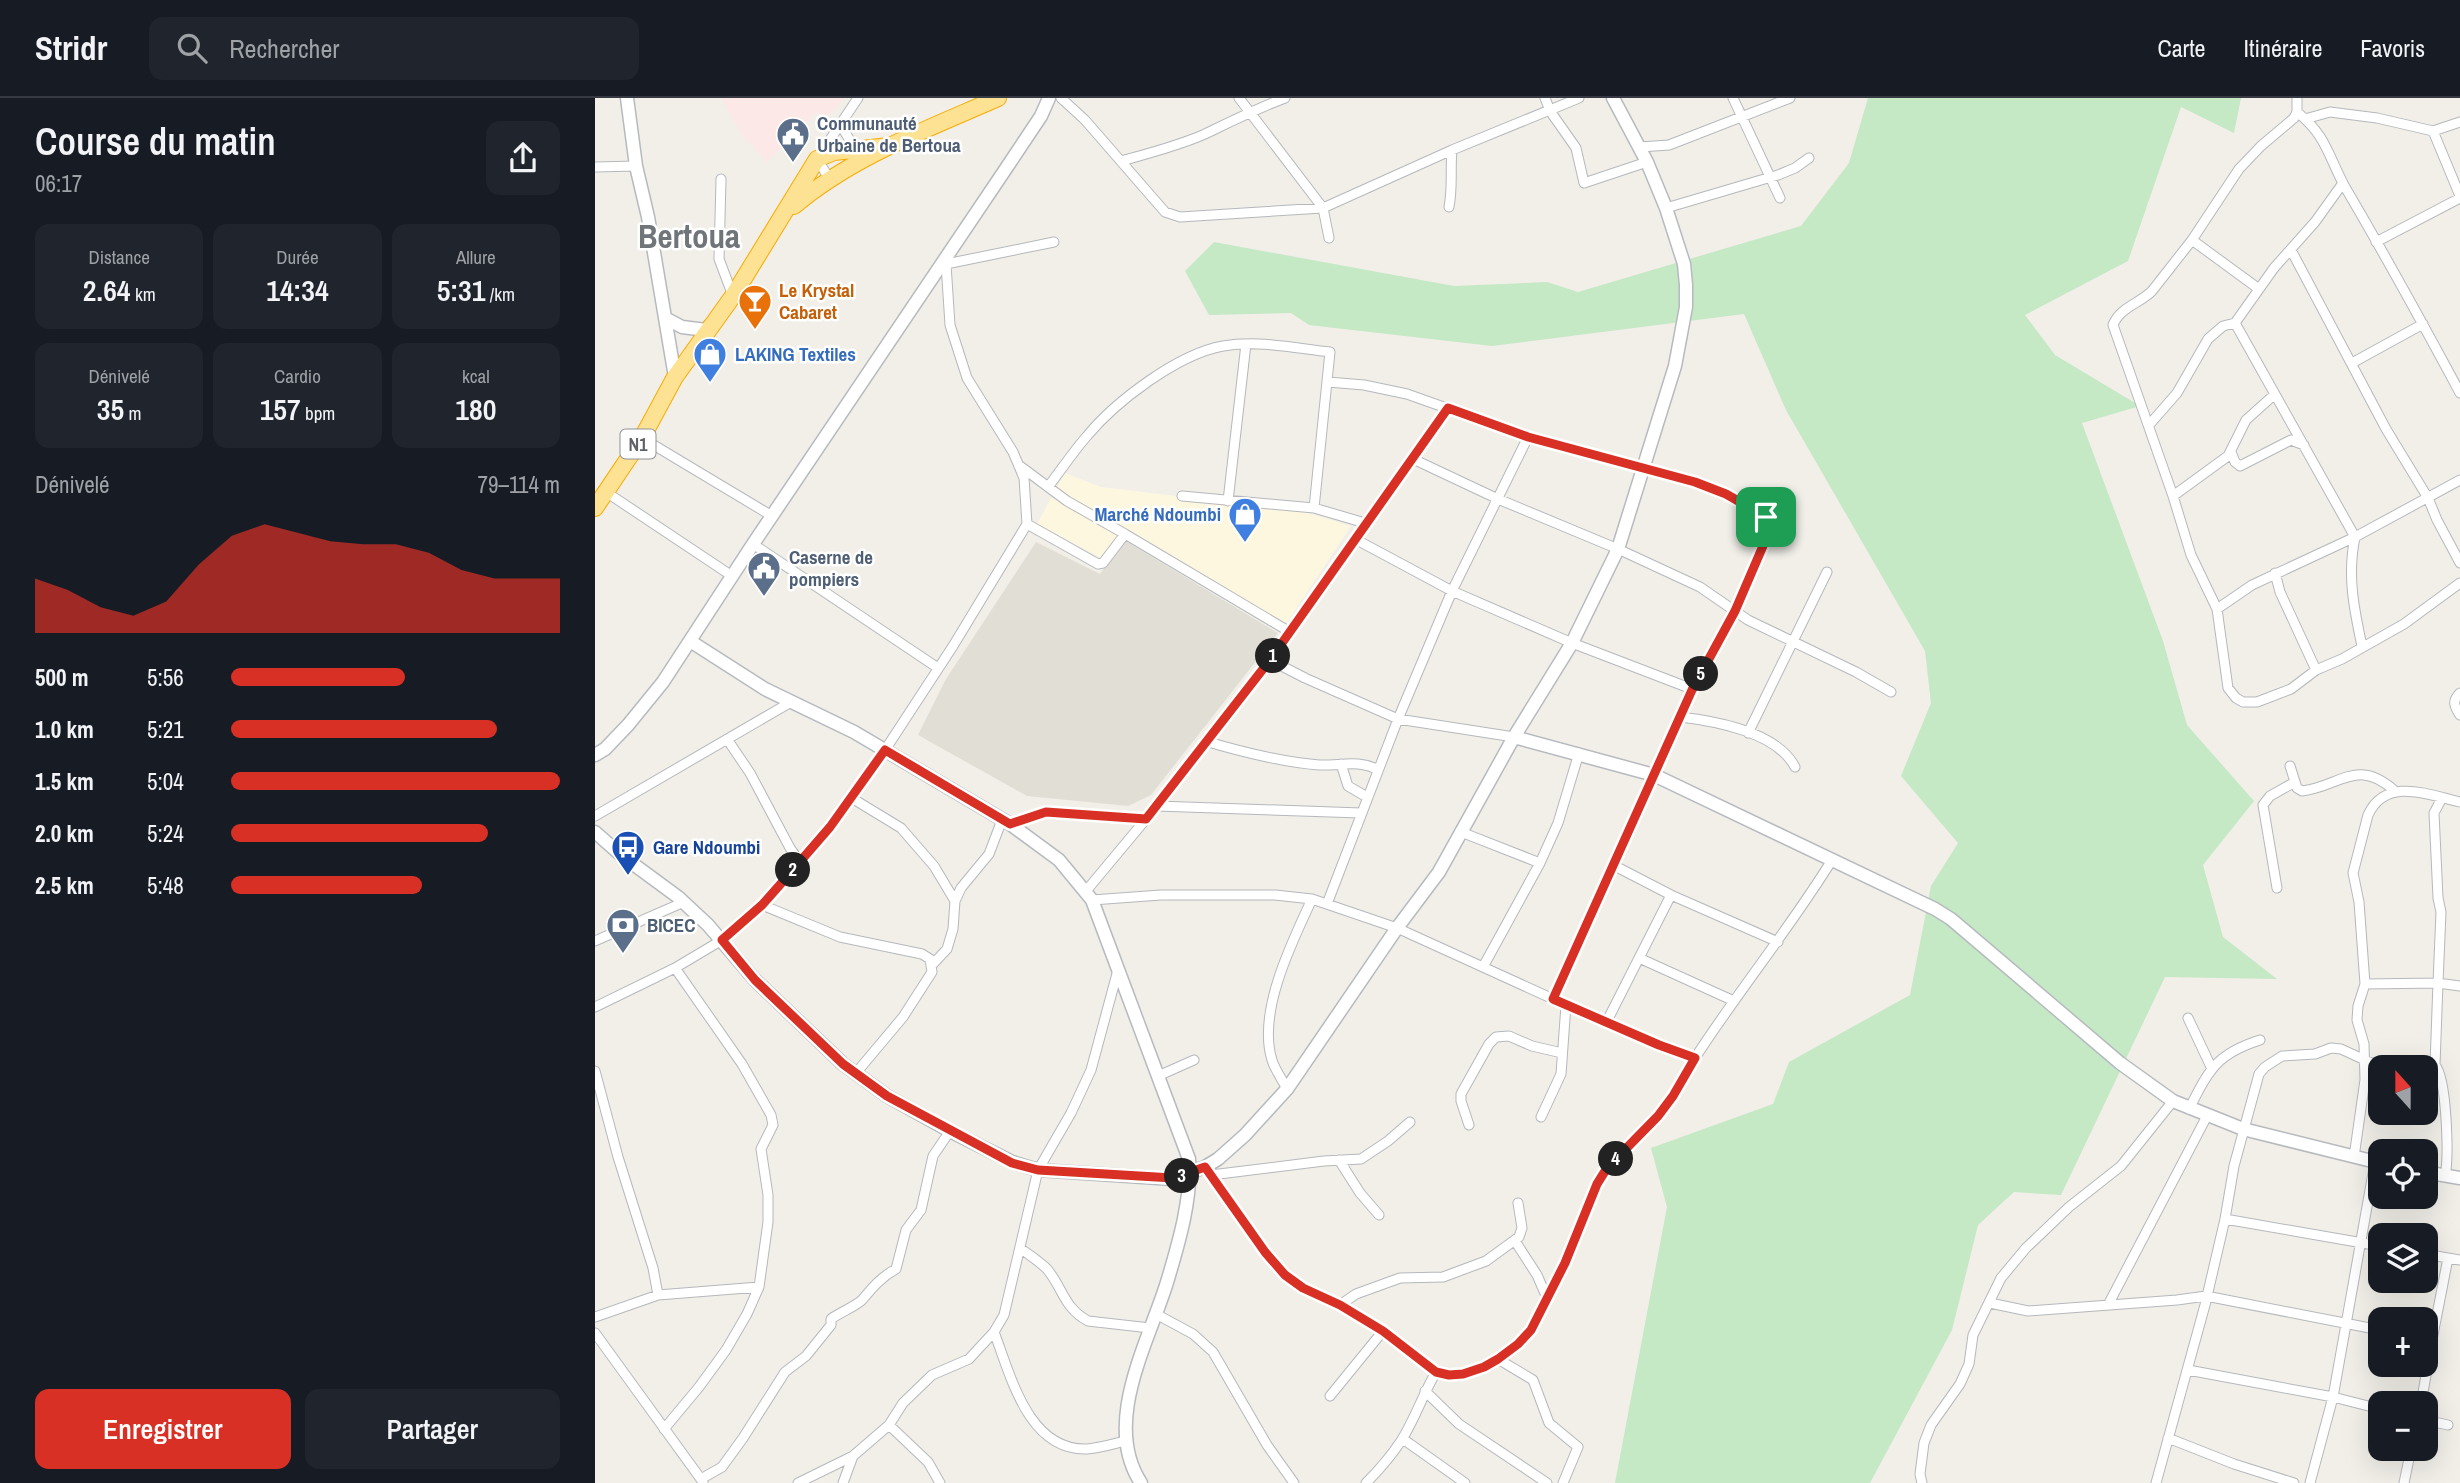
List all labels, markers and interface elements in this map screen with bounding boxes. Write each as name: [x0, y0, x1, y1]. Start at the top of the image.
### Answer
search box: [149, 17, 639, 80]
text: Stridr: [35, 26, 107, 70]
icon: search: [173, 29, 211, 67]
text: Rechercher: [229, 31, 339, 66]
text: Carte: [2157, 32, 2206, 64]
text: Itinéraire: [2244, 32, 2322, 64]
text: Favoris: [2360, 32, 2425, 64]
place label: Communauté Urbaine de Bertoua: [817, 110, 961, 158]
public building icon: Communauté Urbaine de Bertoua: [774, 115, 812, 164]
text: Course du matin: [35, 116, 276, 167]
button: share: [486, 121, 560, 195]
text: 06:17: [35, 168, 82, 199]
district label: Bertoua: [638, 214, 740, 258]
text: Distance: [88, 244, 150, 270]
text: Durée: [276, 244, 319, 270]
text: Allure: [456, 244, 496, 270]
text: 2.64: [83, 270, 131, 310]
text: 14:34: [266, 270, 329, 310]
text: 5:31: [437, 270, 485, 310]
place label: Le Krystal Cabaret: [779, 277, 854, 325]
text: km: [131, 281, 156, 307]
text: /km: [485, 281, 515, 307]
bar icon: Le Krystal Cabaret: [736, 282, 774, 331]
shop icon: LAKING Textiles: [691, 335, 729, 384]
place label: LAKING Textiles: [735, 341, 856, 367]
text: Dénivelé: [88, 363, 150, 389]
text: Cardio: [274, 363, 321, 389]
text: kcal: [462, 363, 490, 389]
text: 35: [97, 389, 124, 429]
text: 157: [260, 389, 301, 429]
text: 180: [455, 389, 496, 429]
text: m: [124, 400, 142, 426]
text: bpm: [301, 400, 335, 426]
road number: N1: [621, 430, 655, 458]
text: Dénivelé: [35, 469, 109, 500]
text: 79–114 m: [477, 469, 560, 500]
pin: [1736, 487, 1796, 547]
shop icon: Marché Ndoumbi: [1226, 495, 1264, 544]
icon: arrive: [1747, 498, 1785, 536]
place label: Marché Ndoumbi: [1095, 501, 1221, 527]
place label: Caserne de pompiers: [789, 544, 873, 592]
public building icon: Caserne de pompiers: [745, 549, 783, 598]
pin: 1: [1255, 638, 1291, 674]
text: 1: [1268, 642, 1277, 668]
pin: 5: [1683, 656, 1719, 692]
text: 5: [1696, 660, 1705, 686]
text: 500 m: [35, 662, 88, 693]
text: 5:56: [147, 662, 184, 693]
text: 1.0 km: [35, 714, 94, 745]
text: 5:21: [147, 714, 184, 745]
text: 1.5 km: [35, 766, 94, 797]
text: 5:04: [147, 766, 184, 797]
text: 2.0 km: [35, 818, 94, 849]
text: 5:24: [147, 818, 184, 849]
bus stop icon: Gare Ndoumbi: [609, 828, 647, 877]
place label: Gare Ndoumbi: [653, 834, 760, 860]
pin: 2: [775, 852, 811, 888]
text: 2: [788, 856, 797, 882]
text: 2.5 km: [35, 870, 94, 901]
text: 5:48: [147, 870, 184, 901]
bank icon: BICEC: [604, 906, 642, 955]
place label: BICEC: [647, 912, 695, 938]
north arrow: [2368, 1055, 2438, 1125]
map controls: [2368, 1055, 2438, 1461]
button: locate: [2368, 1139, 2438, 1209]
pin: 4: [1599, 1142, 1633, 1176]
text: 4: [1611, 1145, 1620, 1171]
pin: 3: [1165, 1158, 1199, 1194]
text: 3: [1177, 1162, 1186, 1188]
button: layers: [2368, 1223, 2438, 1293]
button: +: [2368, 1307, 2438, 1377]
button: Enregistrer: [35, 1389, 291, 1469]
button: Partager: [305, 1389, 560, 1469]
button: −: [2368, 1391, 2438, 1461]

